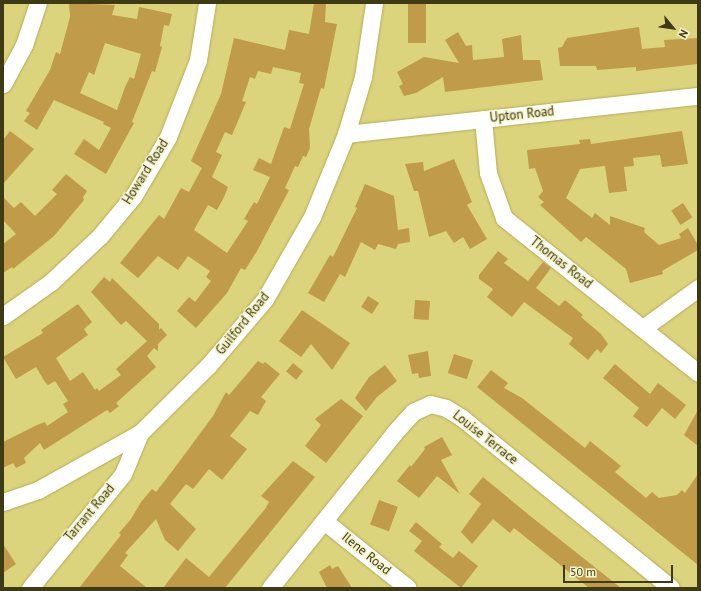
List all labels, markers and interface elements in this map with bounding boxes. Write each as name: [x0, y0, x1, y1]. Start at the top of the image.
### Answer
north arrow: [653, 8, 693, 48]
text: N: [676, 27, 691, 40]
street label: Upton Road: [489, 104, 555, 126]
street label: Howard Road: [120, 137, 172, 207]
street label: Thomas Road: [527, 234, 595, 292]
street label: Guilford Road: [213, 290, 273, 358]
street label: Louise Terrace: [449, 408, 521, 468]
street label: Tarrant Road: [61, 481, 119, 545]
street label: Ilene Road: [338, 529, 394, 579]
scale bar: [565, 557, 675, 583]
text: 50 m: [570, 564, 596, 579]

